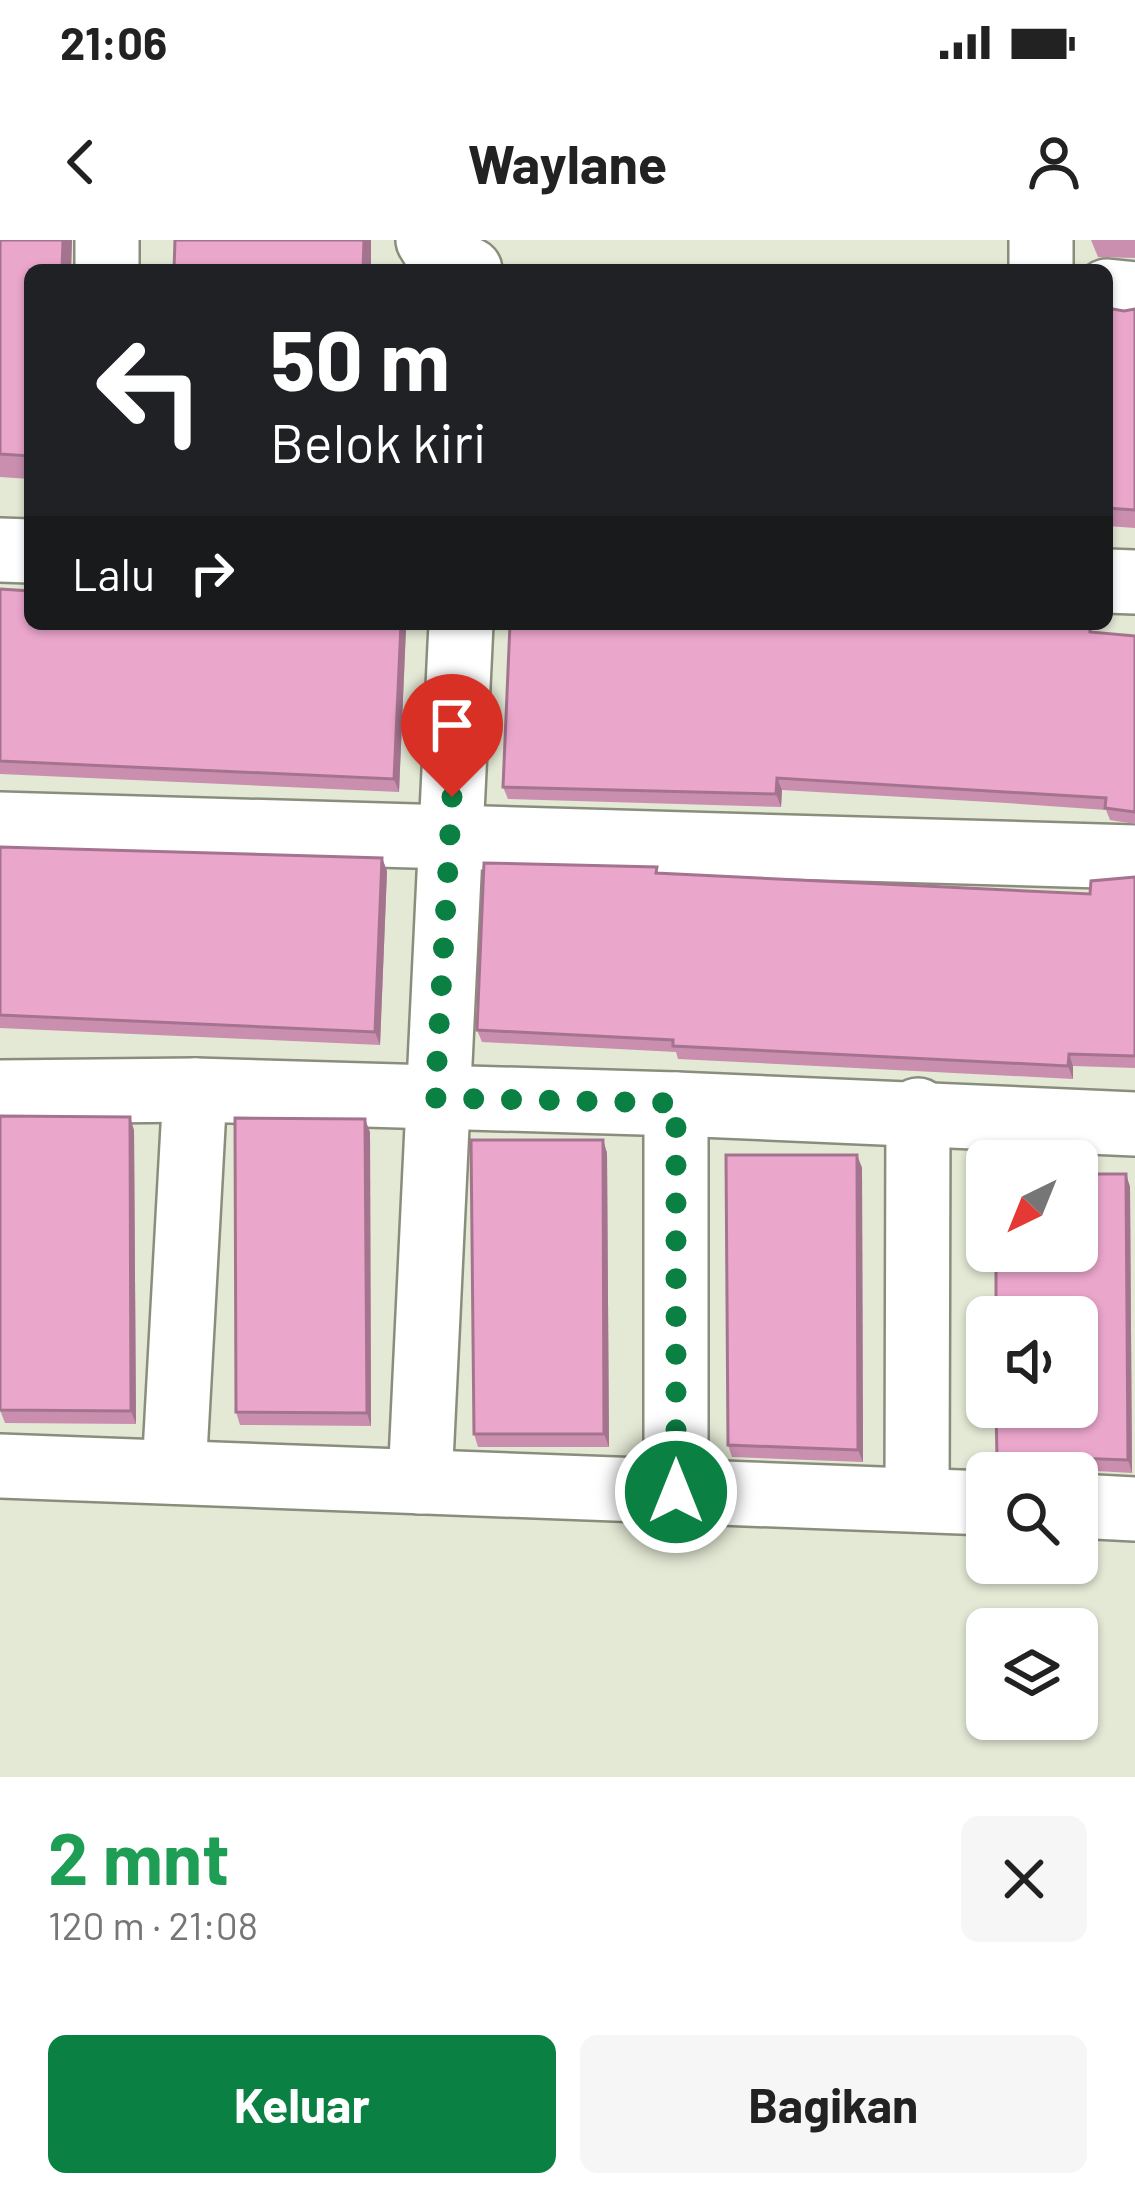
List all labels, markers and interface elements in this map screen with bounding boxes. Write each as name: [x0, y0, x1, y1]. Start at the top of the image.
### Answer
text: 21:06: [60, 15, 167, 69]
icon: back: [48, 129, 114, 195]
icon: person: [1021, 129, 1087, 195]
text: Waylane: [468, 130, 667, 195]
text: 50 m: [270, 307, 450, 408]
icon: left: [72, 312, 228, 468]
text: Belok kiri: [270, 409, 487, 474]
icon: right: [179, 540, 245, 606]
text: Lalu: [72, 546, 155, 600]
pin: [401, 674, 503, 797]
icon: arrive: [419, 692, 485, 758]
north arrow: [966, 1140, 1098, 1272]
map controls: [966, 1140, 1098, 1740]
button: sound: [966, 1296, 1098, 1428]
position arrow: [613, 1429, 739, 1555]
button: search: [966, 1452, 1098, 1584]
button: layers: [966, 1608, 1098, 1740]
text: 2 mnt: [48, 1813, 230, 1899]
button: close: [961, 1816, 1087, 1942]
text: 120 m · 21:08: [48, 1901, 258, 1948]
button: Keluar: [48, 2035, 556, 2173]
button: Bagikan: [580, 2035, 1087, 2173]

